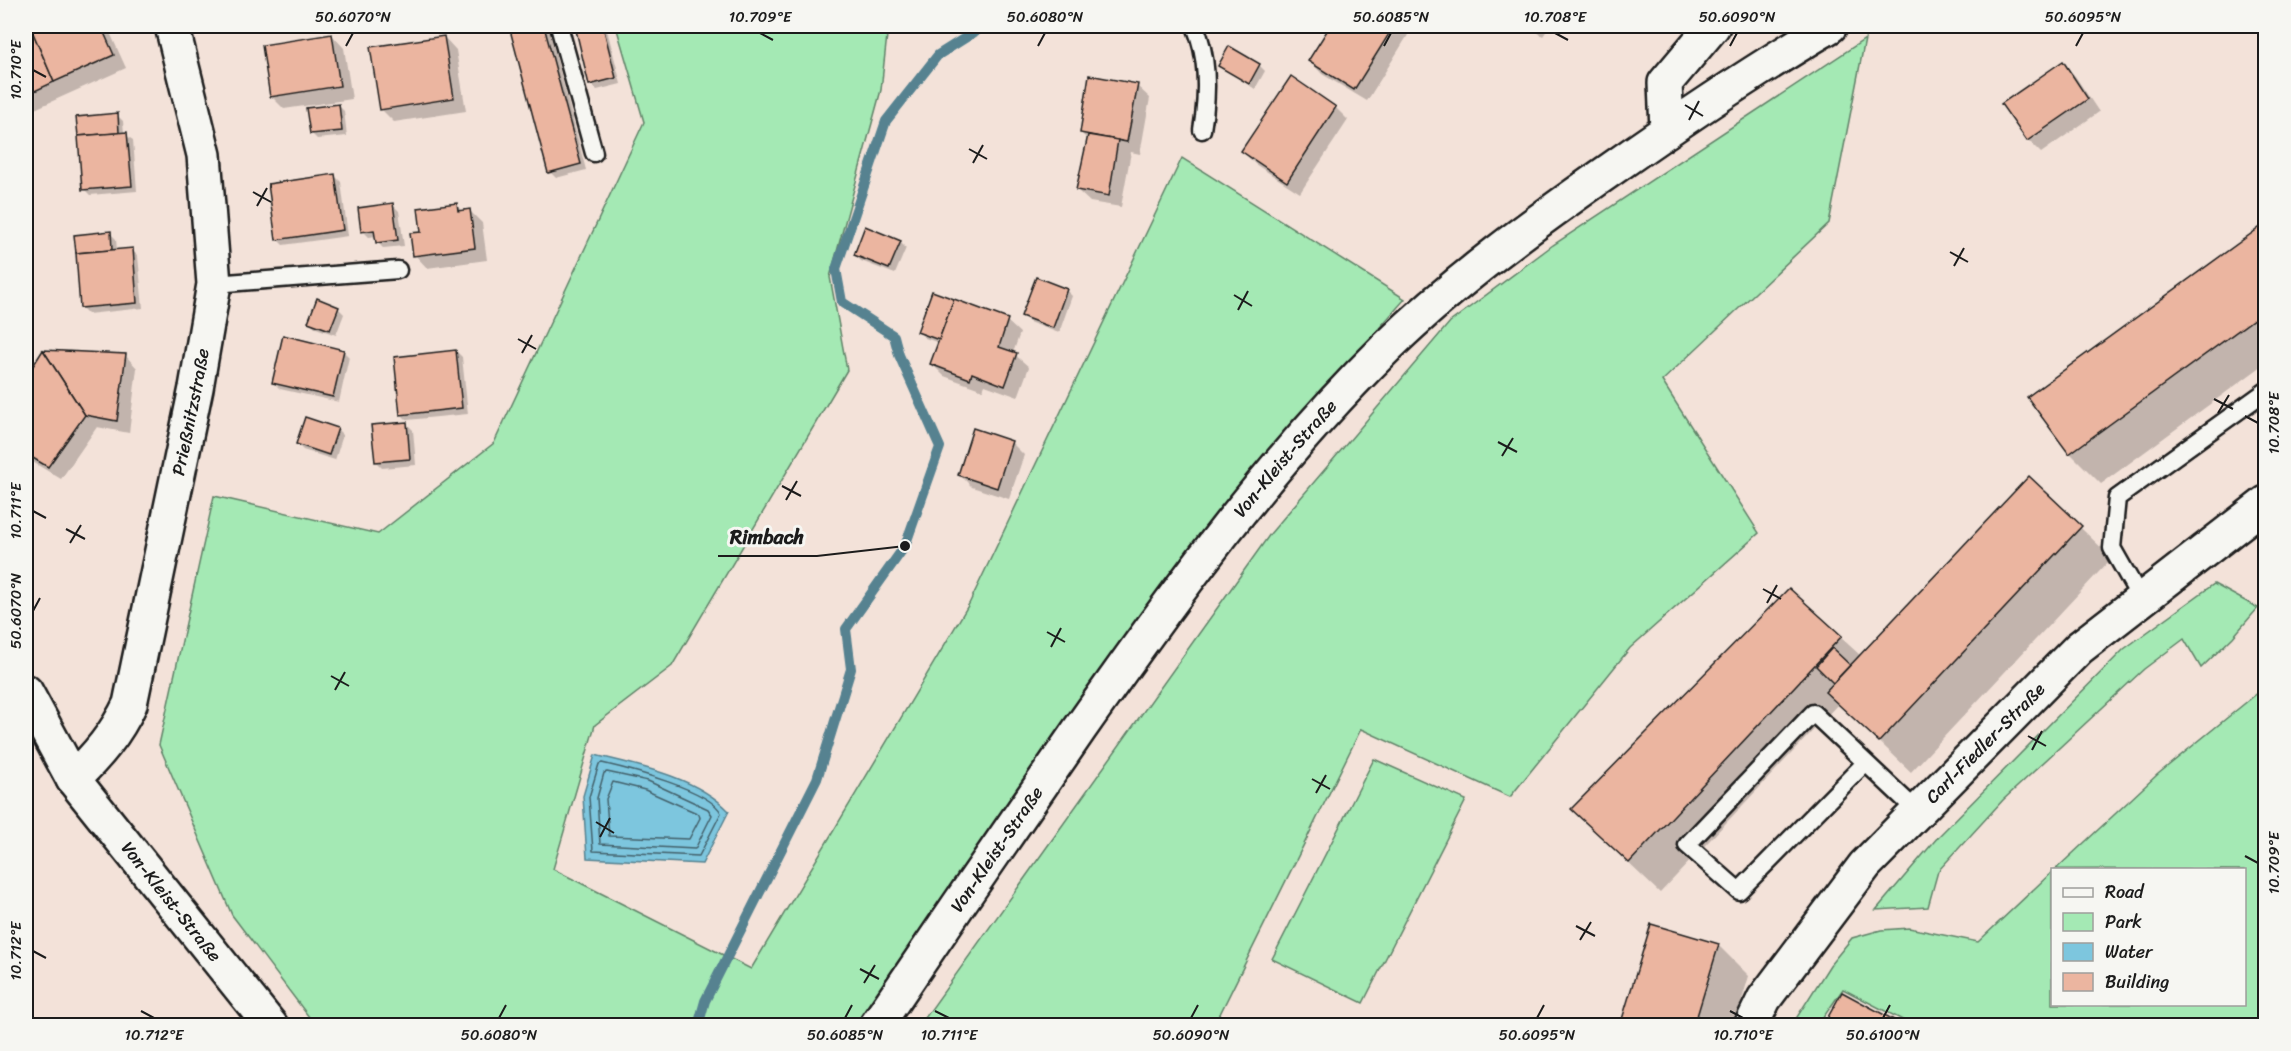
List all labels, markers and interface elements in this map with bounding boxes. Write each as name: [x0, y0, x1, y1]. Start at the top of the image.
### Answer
text: 50.6070°N: [315, 4, 392, 30]
text: 10.709°E: [729, 4, 793, 30]
text: 50.6080°N: [1007, 4, 1084, 30]
text: 50.6085°N: [1353, 4, 1430, 30]
text: 10.708°E: [1524, 4, 1588, 30]
text: 50.6090°N: [1699, 4, 1776, 30]
text: 50.6095°N: [2045, 4, 2122, 30]
text: 10.710°E: [3, 38, 29, 100]
street label: Prießnitzstraße: [162, 346, 219, 479]
text: 10.708°E: [2261, 390, 2287, 454]
street label: Von-Kleist-Straße: [1225, 392, 1345, 525]
text: 10.711°E: [3, 481, 29, 539]
callout: Rimbach: [718, 518, 817, 556]
text: Rimbach: [729, 520, 805, 555]
text: 50.6070°N: [3, 572, 29, 649]
street label: Carl-Fiedler-Straße: [1918, 675, 2053, 811]
street label: Von-Kleist-Straße: [942, 779, 1052, 919]
text: 10.709°E: [2261, 830, 2287, 894]
street label: Von-Kleist-Straße: [113, 834, 230, 969]
legend: [2051, 868, 2246, 1006]
text: Road: [2105, 876, 2145, 908]
text: Park: [2105, 906, 2142, 938]
text: 10.712°E: [3, 920, 29, 980]
text: Water: [2105, 936, 2154, 968]
text: Building: [2105, 966, 2169, 998]
text: 10.712°E: [125, 1022, 185, 1048]
text: 50.6080°N: [461, 1022, 538, 1048]
text: 50.6085°N: [807, 1022, 884, 1048]
text: 10.711°E: [921, 1022, 979, 1048]
text: 50.6090°N: [1153, 1022, 1230, 1048]
text: 50.6095°N: [1499, 1022, 1576, 1048]
text: 10.710°E: [1713, 1022, 1775, 1048]
text: 50.6100°N: [1846, 1022, 1921, 1048]

